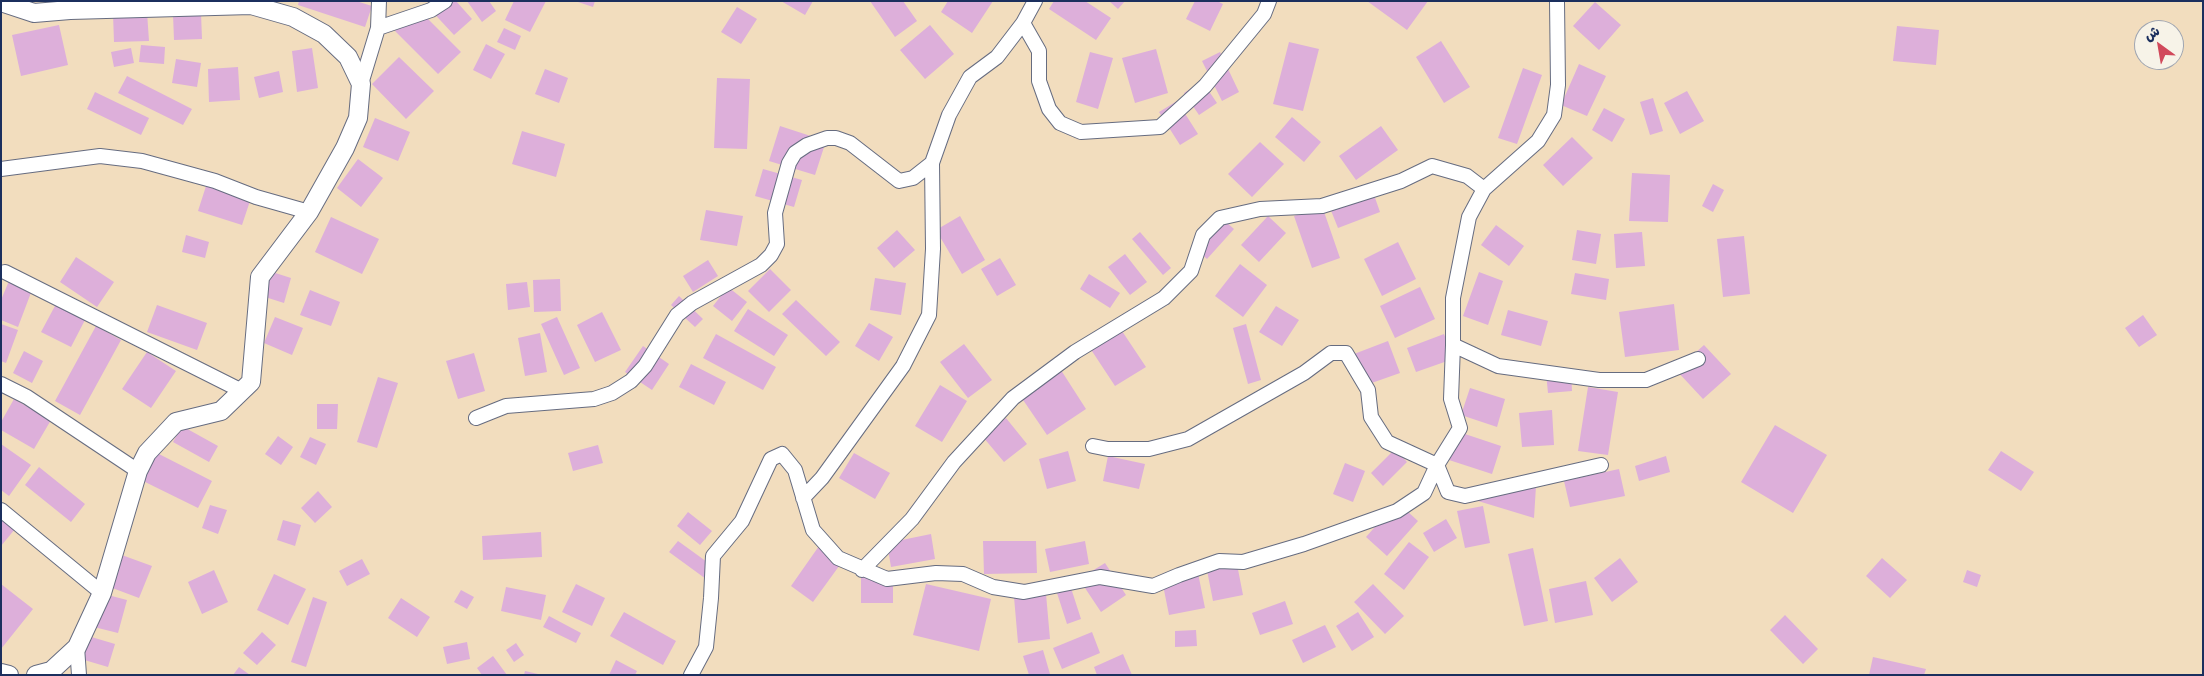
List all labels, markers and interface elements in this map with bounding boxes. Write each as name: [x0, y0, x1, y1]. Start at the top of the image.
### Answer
north arrow: [2134, 20, 2184, 70]
text: ش: [2140, 21, 2163, 45]

